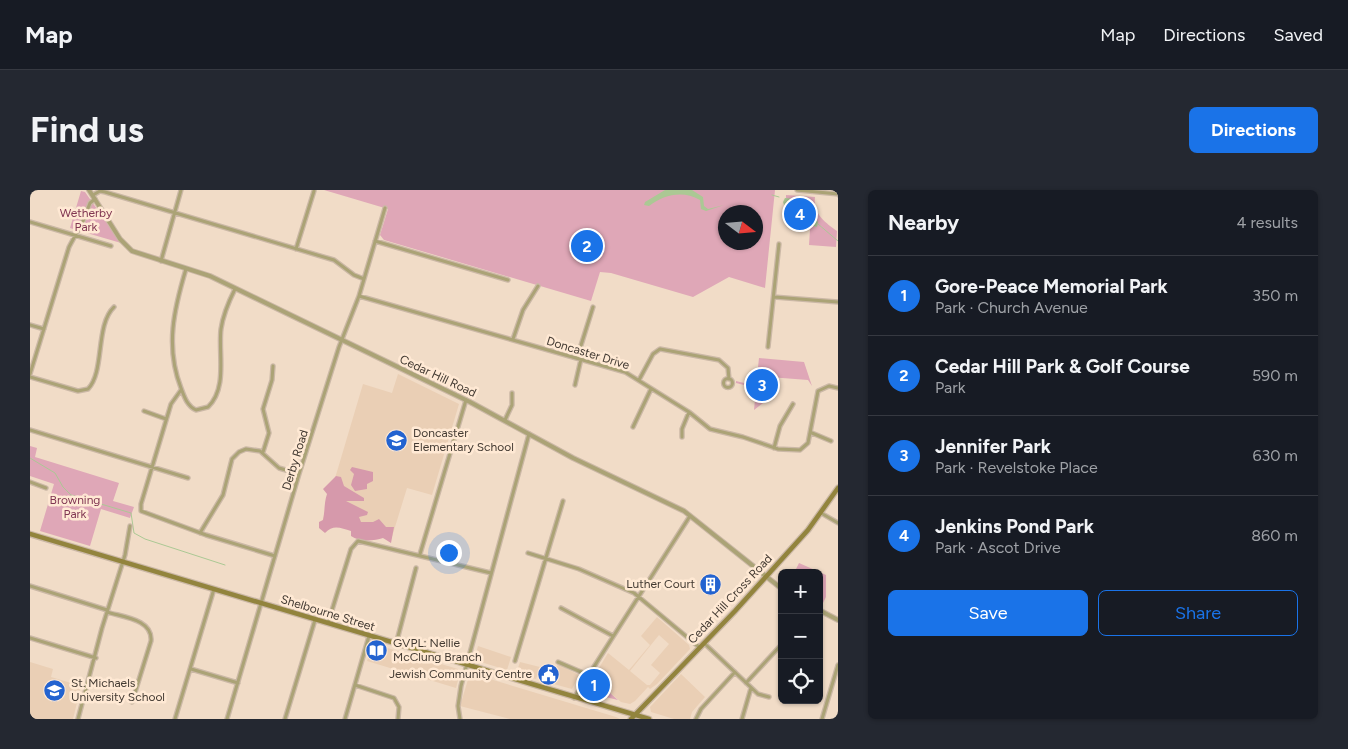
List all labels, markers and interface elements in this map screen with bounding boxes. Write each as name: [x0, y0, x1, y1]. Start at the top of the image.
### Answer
text: Map: [25, 20, 73, 49]
text: Map: [1100, 24, 1135, 46]
text: Directions: [1163, 24, 1245, 46]
text: Saved: [1273, 24, 1323, 46]
button: Directions: [1189, 107, 1318, 153]
text: Find us: [30, 109, 144, 151]
pin: 4: [784, 195, 816, 233]
north arrow: [718, 205, 763, 250]
park label: Wetherby Park: [60, 206, 113, 234]
text: Nearby: [888, 210, 959, 235]
text: 4 results: [1237, 213, 1298, 232]
pin: 2: [571, 227, 603, 265]
text: Gore-Peace Memorial Park: [935, 275, 1168, 298]
text: 1: [901, 286, 907, 305]
text: 350 m: [1252, 286, 1298, 305]
text: Park · Church Avenue: [935, 298, 1088, 317]
street label: Doncaster Drive: [545, 334, 632, 372]
street label: Cedar Hill Road: [397, 352, 479, 400]
text: Cedar Hill Park & Golf Course: [935, 355, 1190, 378]
pin: 3: [746, 366, 778, 404]
text: 2: [899, 366, 909, 385]
text: 590 m: [1252, 366, 1298, 385]
text: Park: [935, 378, 965, 397]
place label: Doncaster Elementary School: [413, 426, 514, 454]
street label: Derby Road: [279, 428, 311, 492]
school or university icon: Doncaster Elementary School: [385, 428, 409, 452]
text: Jennifer Park: [935, 435, 1051, 458]
text: 3: [900, 446, 908, 465]
text: 630 m: [1252, 446, 1298, 465]
text: Park · Revelstoke Place: [935, 458, 1098, 477]
park label: Browning Park: [50, 493, 100, 521]
text: Jenkins Pond Park: [935, 515, 1094, 538]
text: 4: [899, 526, 909, 545]
text: 860 m: [1251, 526, 1298, 545]
text: Park · Ascot Drive: [935, 538, 1061, 557]
your location: [436, 540, 462, 566]
street label: Cedar Hill Cross Road: [685, 551, 775, 647]
map controls: [778, 569, 823, 704]
button: +: [778, 569, 823, 614]
building icon: Luther Court: [699, 572, 723, 596]
place label: Luther Court: [626, 577, 695, 591]
button: Save: [888, 590, 1088, 636]
button: Share: [1098, 590, 1298, 636]
street label: Shelbourne Street: [279, 592, 377, 634]
button: −: [778, 614, 823, 659]
place label: GVPL: Nellie McClung Branch: [393, 636, 482, 664]
library icon: GVPL: Nellie McClung Branch: [365, 638, 389, 662]
button: locate: [778, 659, 823, 704]
public building icon: Jewish Community Centre: [536, 662, 560, 686]
pin: 1: [578, 666, 610, 704]
place label: Jewish Community Centre: [389, 667, 532, 681]
place label: St. Michaels University School: [71, 676, 165, 704]
school or university icon: St. Michaels University School: [43, 678, 67, 702]

